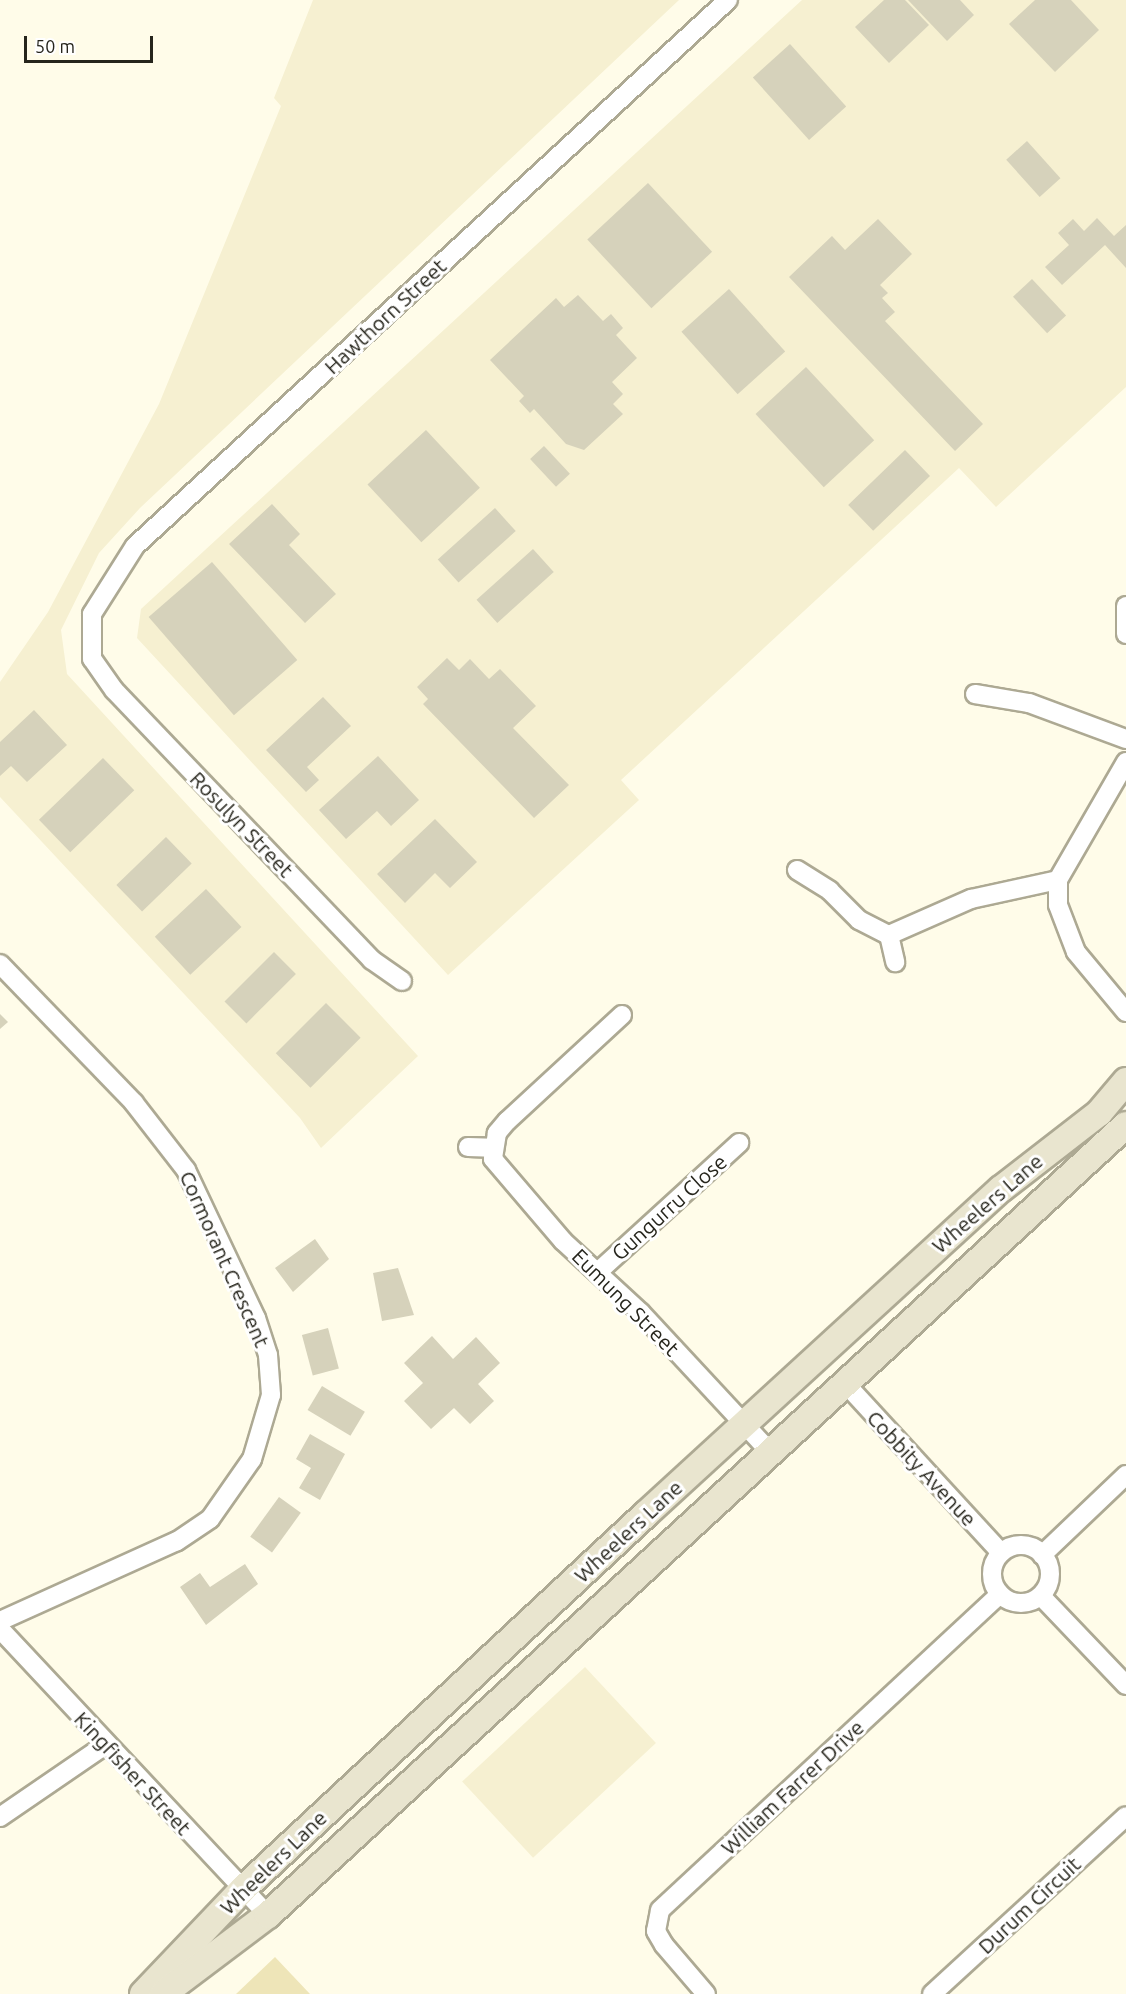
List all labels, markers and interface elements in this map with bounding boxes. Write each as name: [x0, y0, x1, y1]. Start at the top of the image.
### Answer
scale bar: [27, 24, 156, 62]
text: 50 m: [35, 36, 75, 56]
street label: Hawthorn Street: [319, 253, 451, 379]
street label: Rosulyn Street: [185, 766, 299, 882]
street label: Wheelers Lane: [926, 1148, 1048, 1258]
street label: Gungurru Close: [606, 1149, 732, 1265]
street label: Cormorant Crescent: [175, 1167, 275, 1351]
street label: Eumung Street: [567, 1243, 685, 1361]
street label: Cobbity Avenue: [862, 1405, 982, 1531]
street label: Wheelers Lane: [569, 1475, 687, 1587]
street label: Kingfisher Street: [69, 1706, 197, 1840]
street label: William Farrer Drive: [715, 1714, 869, 1860]
street label: Wheelers Lane: [214, 1805, 332, 1919]
street label: Durum Circuit: [973, 1851, 1085, 1959]

